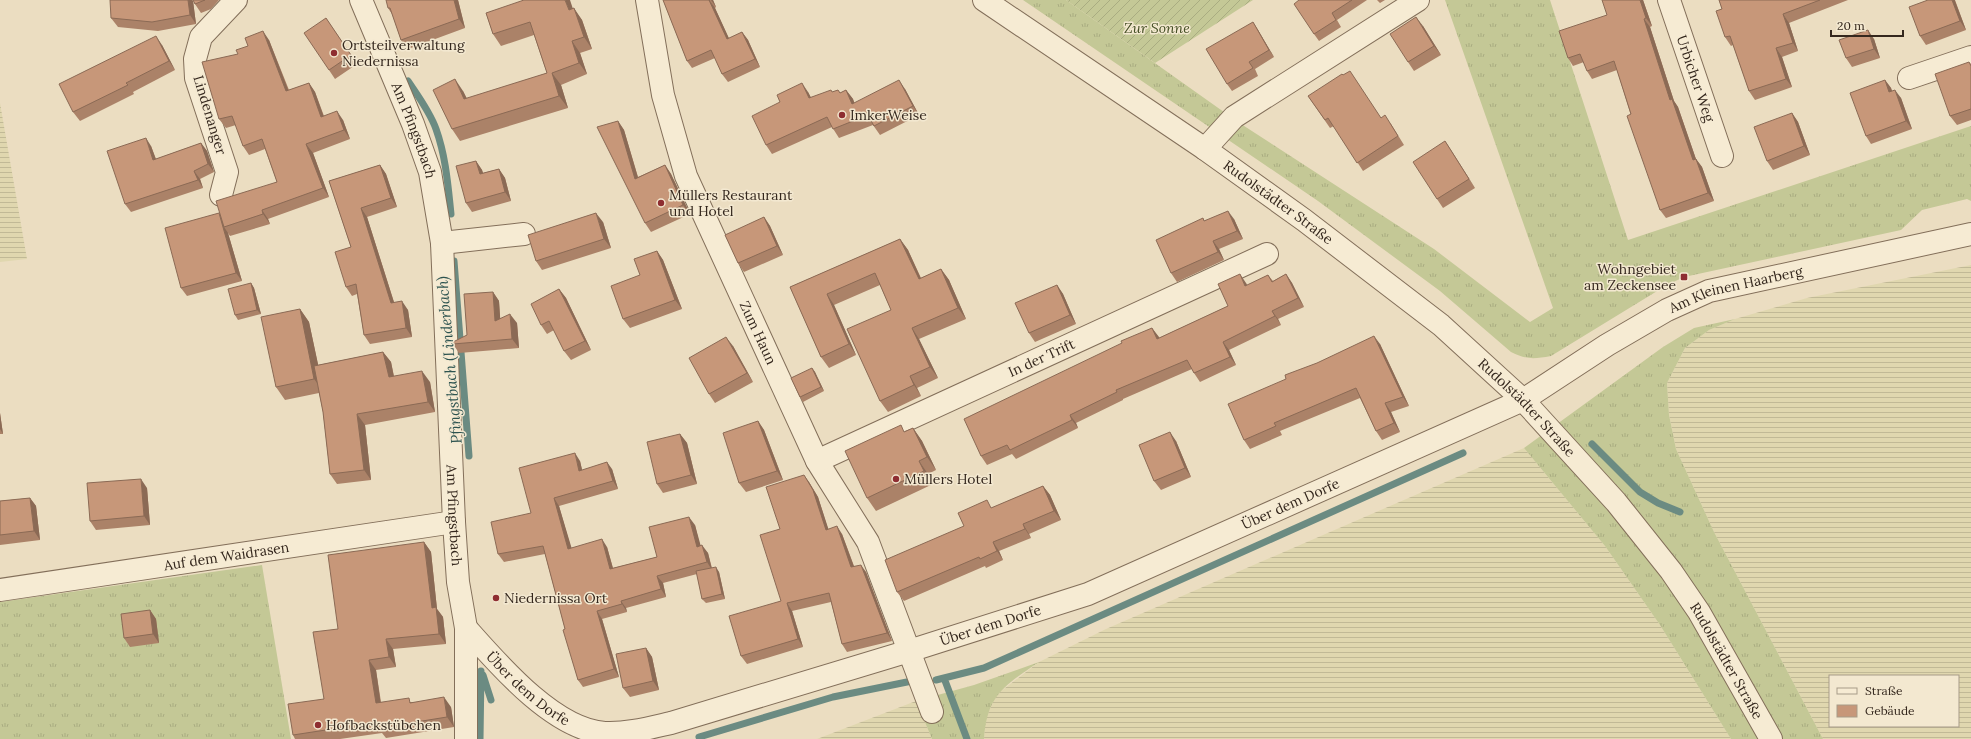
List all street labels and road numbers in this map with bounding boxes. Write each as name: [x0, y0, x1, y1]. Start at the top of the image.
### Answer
street label: Urbicher Weg: [1673, 33, 1719, 125]
street label: Lindenanger: [189, 73, 231, 157]
street label: Am Pfingstbach: [387, 79, 440, 180]
street label: Rudolstädter Straße: [1220, 156, 1337, 248]
street label: Am Kleinen Haarberg: [1665, 262, 1805, 317]
street label: Zum Haun: [736, 298, 781, 368]
street label: In der Trift: [1005, 334, 1078, 381]
street label: Rudolstädter Straße: [1474, 354, 1580, 461]
street label: Am Pfingstbach: [442, 463, 466, 567]
street label: Über dem Dorfe: [1239, 474, 1342, 533]
street label: Auf dem Waidrasen: [162, 538, 291, 574]
street label: Rudolstädter Straße: [1686, 599, 1767, 723]
street label: Über dem Dorfe: [938, 600, 1044, 650]
street label: Über dem Dorfe: [482, 647, 573, 730]

